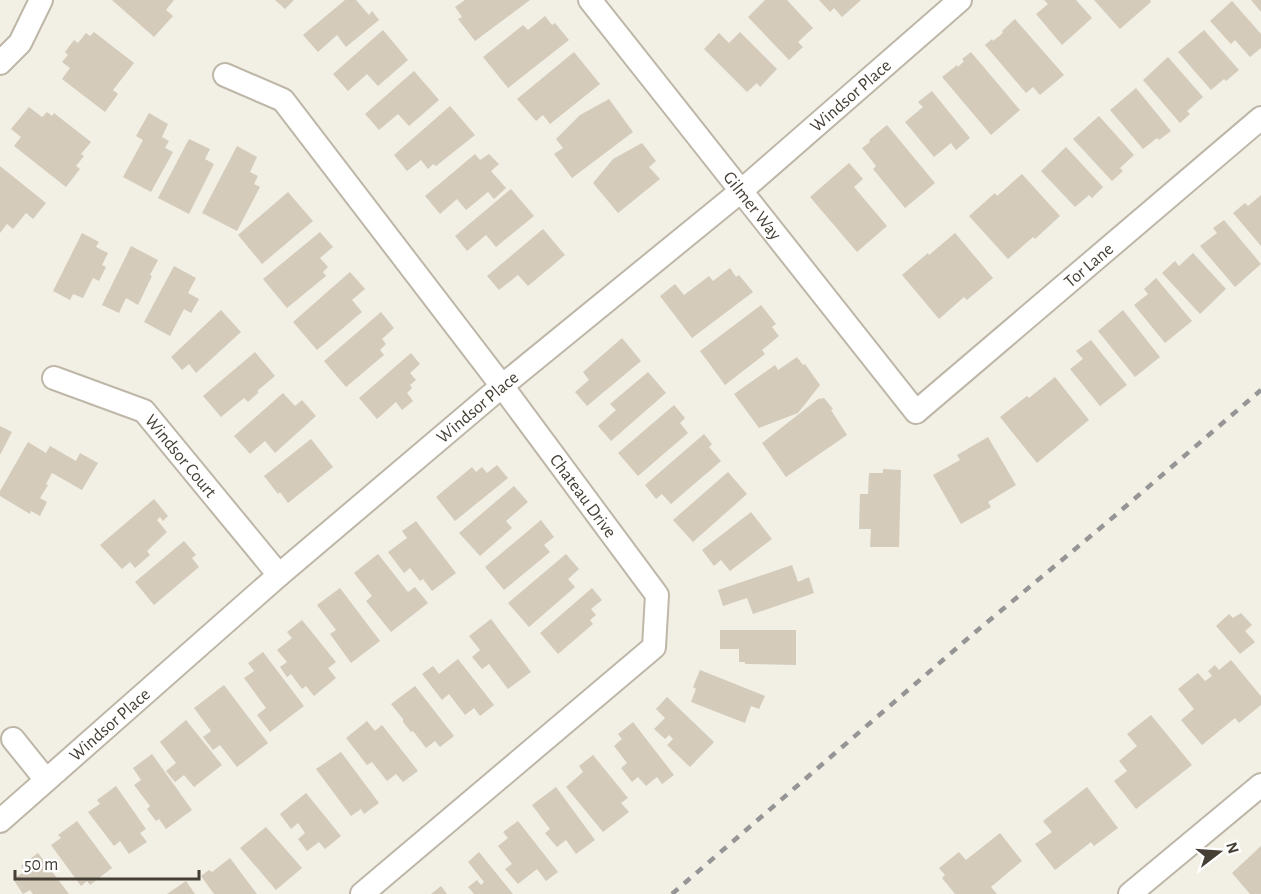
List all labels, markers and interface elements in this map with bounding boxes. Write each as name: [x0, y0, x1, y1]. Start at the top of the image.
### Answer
street label: Windsor Place: [807, 56, 895, 136]
street label: Gilmer Way: [719, 168, 784, 244]
street label: Tor Lane: [1061, 240, 1117, 292]
street label: Windsor Place: [434, 368, 522, 447]
street label: Windsor Court: [141, 412, 220, 502]
street label: Chateau Drive: [546, 451, 619, 541]
street label: Windsor Place: [66, 685, 154, 765]
north arrow: [1189, 822, 1249, 882]
text: N: [1223, 840, 1242, 856]
scale bar: [15, 843, 200, 881]
text: 50 m: [24, 856, 58, 874]

